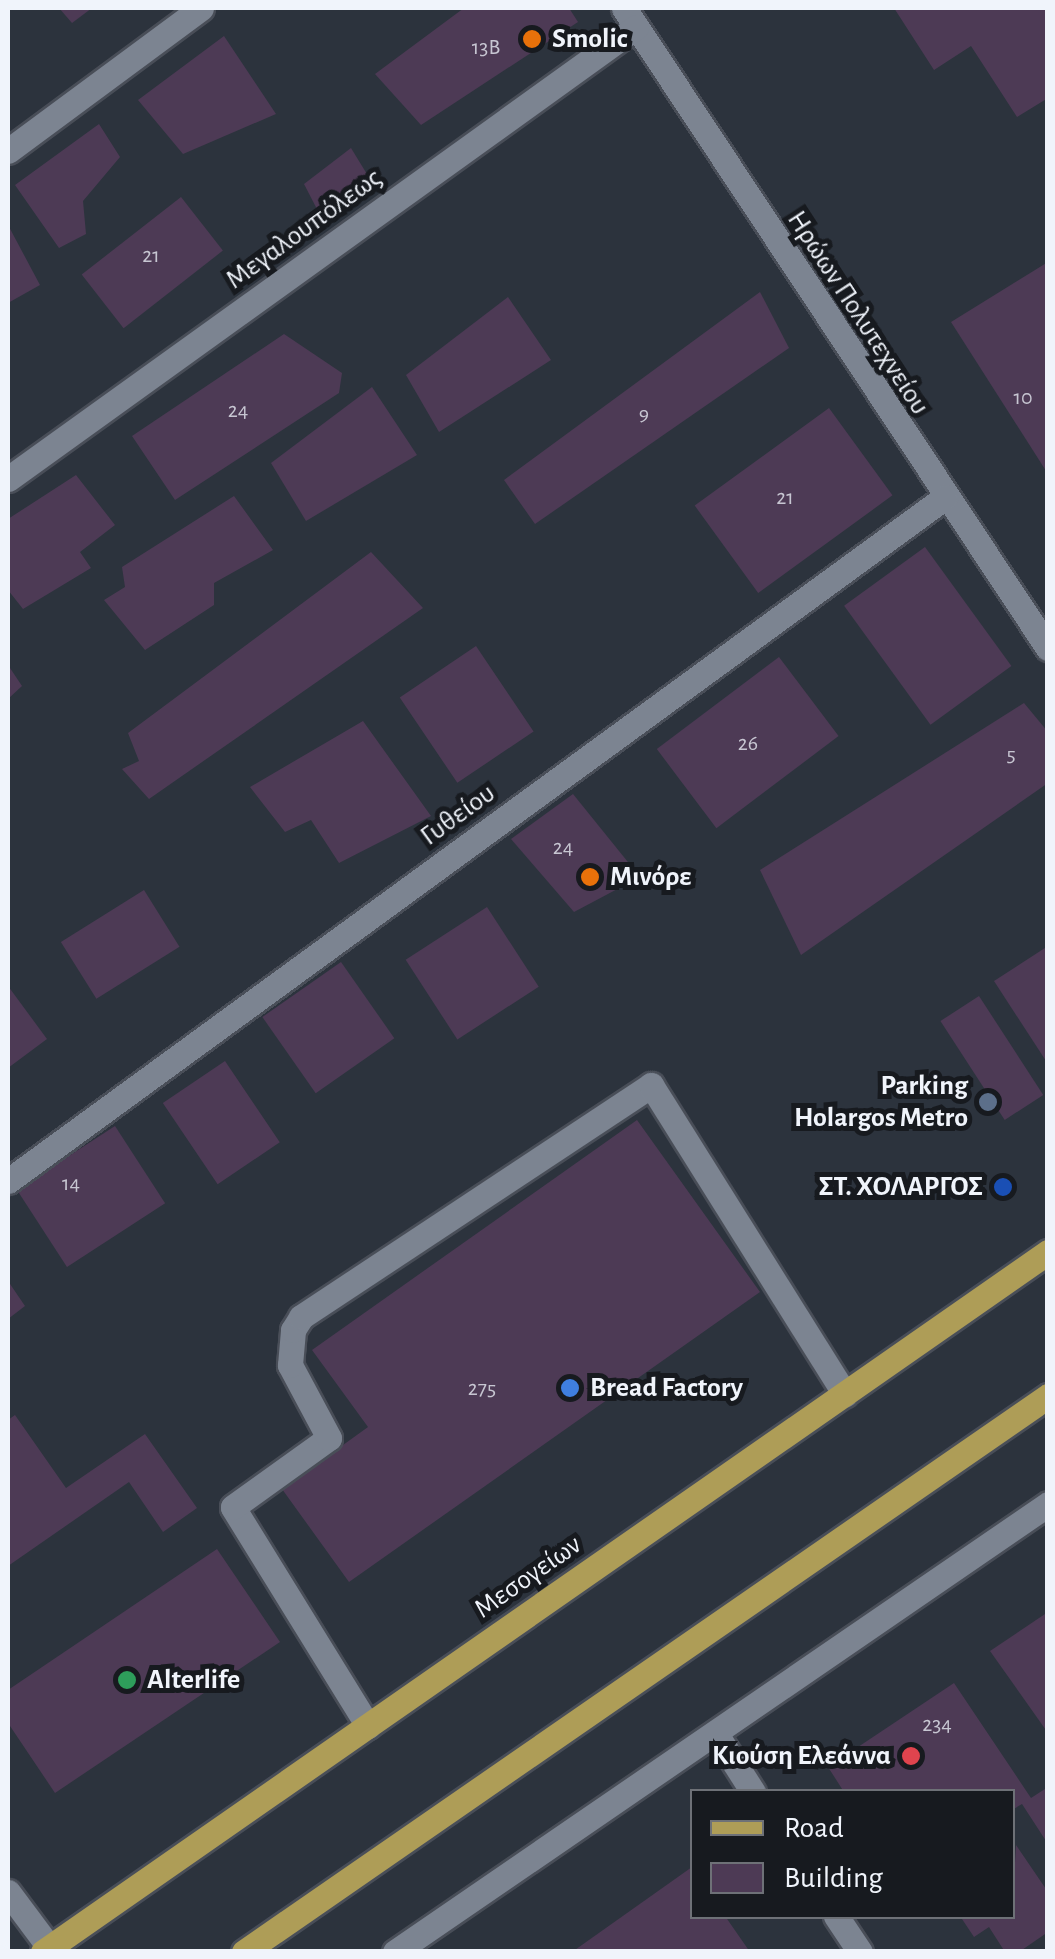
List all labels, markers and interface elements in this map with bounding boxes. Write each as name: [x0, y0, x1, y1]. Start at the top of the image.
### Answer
place label: Smolic: [552, 22, 628, 56]
marker: Smolic: [521, 28, 543, 50]
house number: 13B: [472, 35, 500, 61]
street label: Μεγαλουπόλεως: [220, 161, 388, 297]
street label: Ηρώων Πολυτεχνείου: [780, 205, 936, 421]
house number: 21: [142, 243, 160, 269]
house number: 10: [1013, 385, 1033, 411]
house number: 24: [228, 398, 248, 424]
house number: 9: [639, 401, 649, 427]
house number: 21: [776, 485, 794, 511]
house number: 26: [738, 731, 758, 757]
house number: 5: [1006, 742, 1016, 768]
street label: Γυθείου: [414, 777, 502, 853]
house number: 24: [553, 835, 573, 861]
place label: Μινόρε: [610, 860, 692, 894]
marker: Μινόρε: [579, 866, 601, 888]
place label: Parking Holargos Metro: [794, 1069, 968, 1135]
marker: Parking Holargos Metro: [977, 1091, 999, 1113]
place label: ΣΤ. ΧΟΛΑΡΓΟΣ: [818, 1170, 983, 1204]
house number: 14: [62, 1171, 80, 1197]
marker: ΣΤ. ΧΟΛΑΡΓΟΣ: [992, 1176, 1014, 1198]
place label: Bread Factory: [590, 1371, 743, 1405]
house number: 275: [468, 1376, 496, 1402]
marker: Bread Factory: [559, 1377, 581, 1399]
street label: Μεσογείων: [468, 1528, 588, 1626]
place label: Alterlife: [147, 1663, 240, 1697]
marker: Alterlife: [116, 1669, 138, 1691]
house number: 234: [922, 1712, 952, 1738]
place label: Κιούση Ελεάννα: [712, 1739, 891, 1773]
marker: Κιούση Ελεάννα: [900, 1745, 922, 1767]
legend: [690, 1789, 1015, 1919]
text: Road: [784, 1813, 844, 1843]
text: Building: [784, 1863, 883, 1893]

